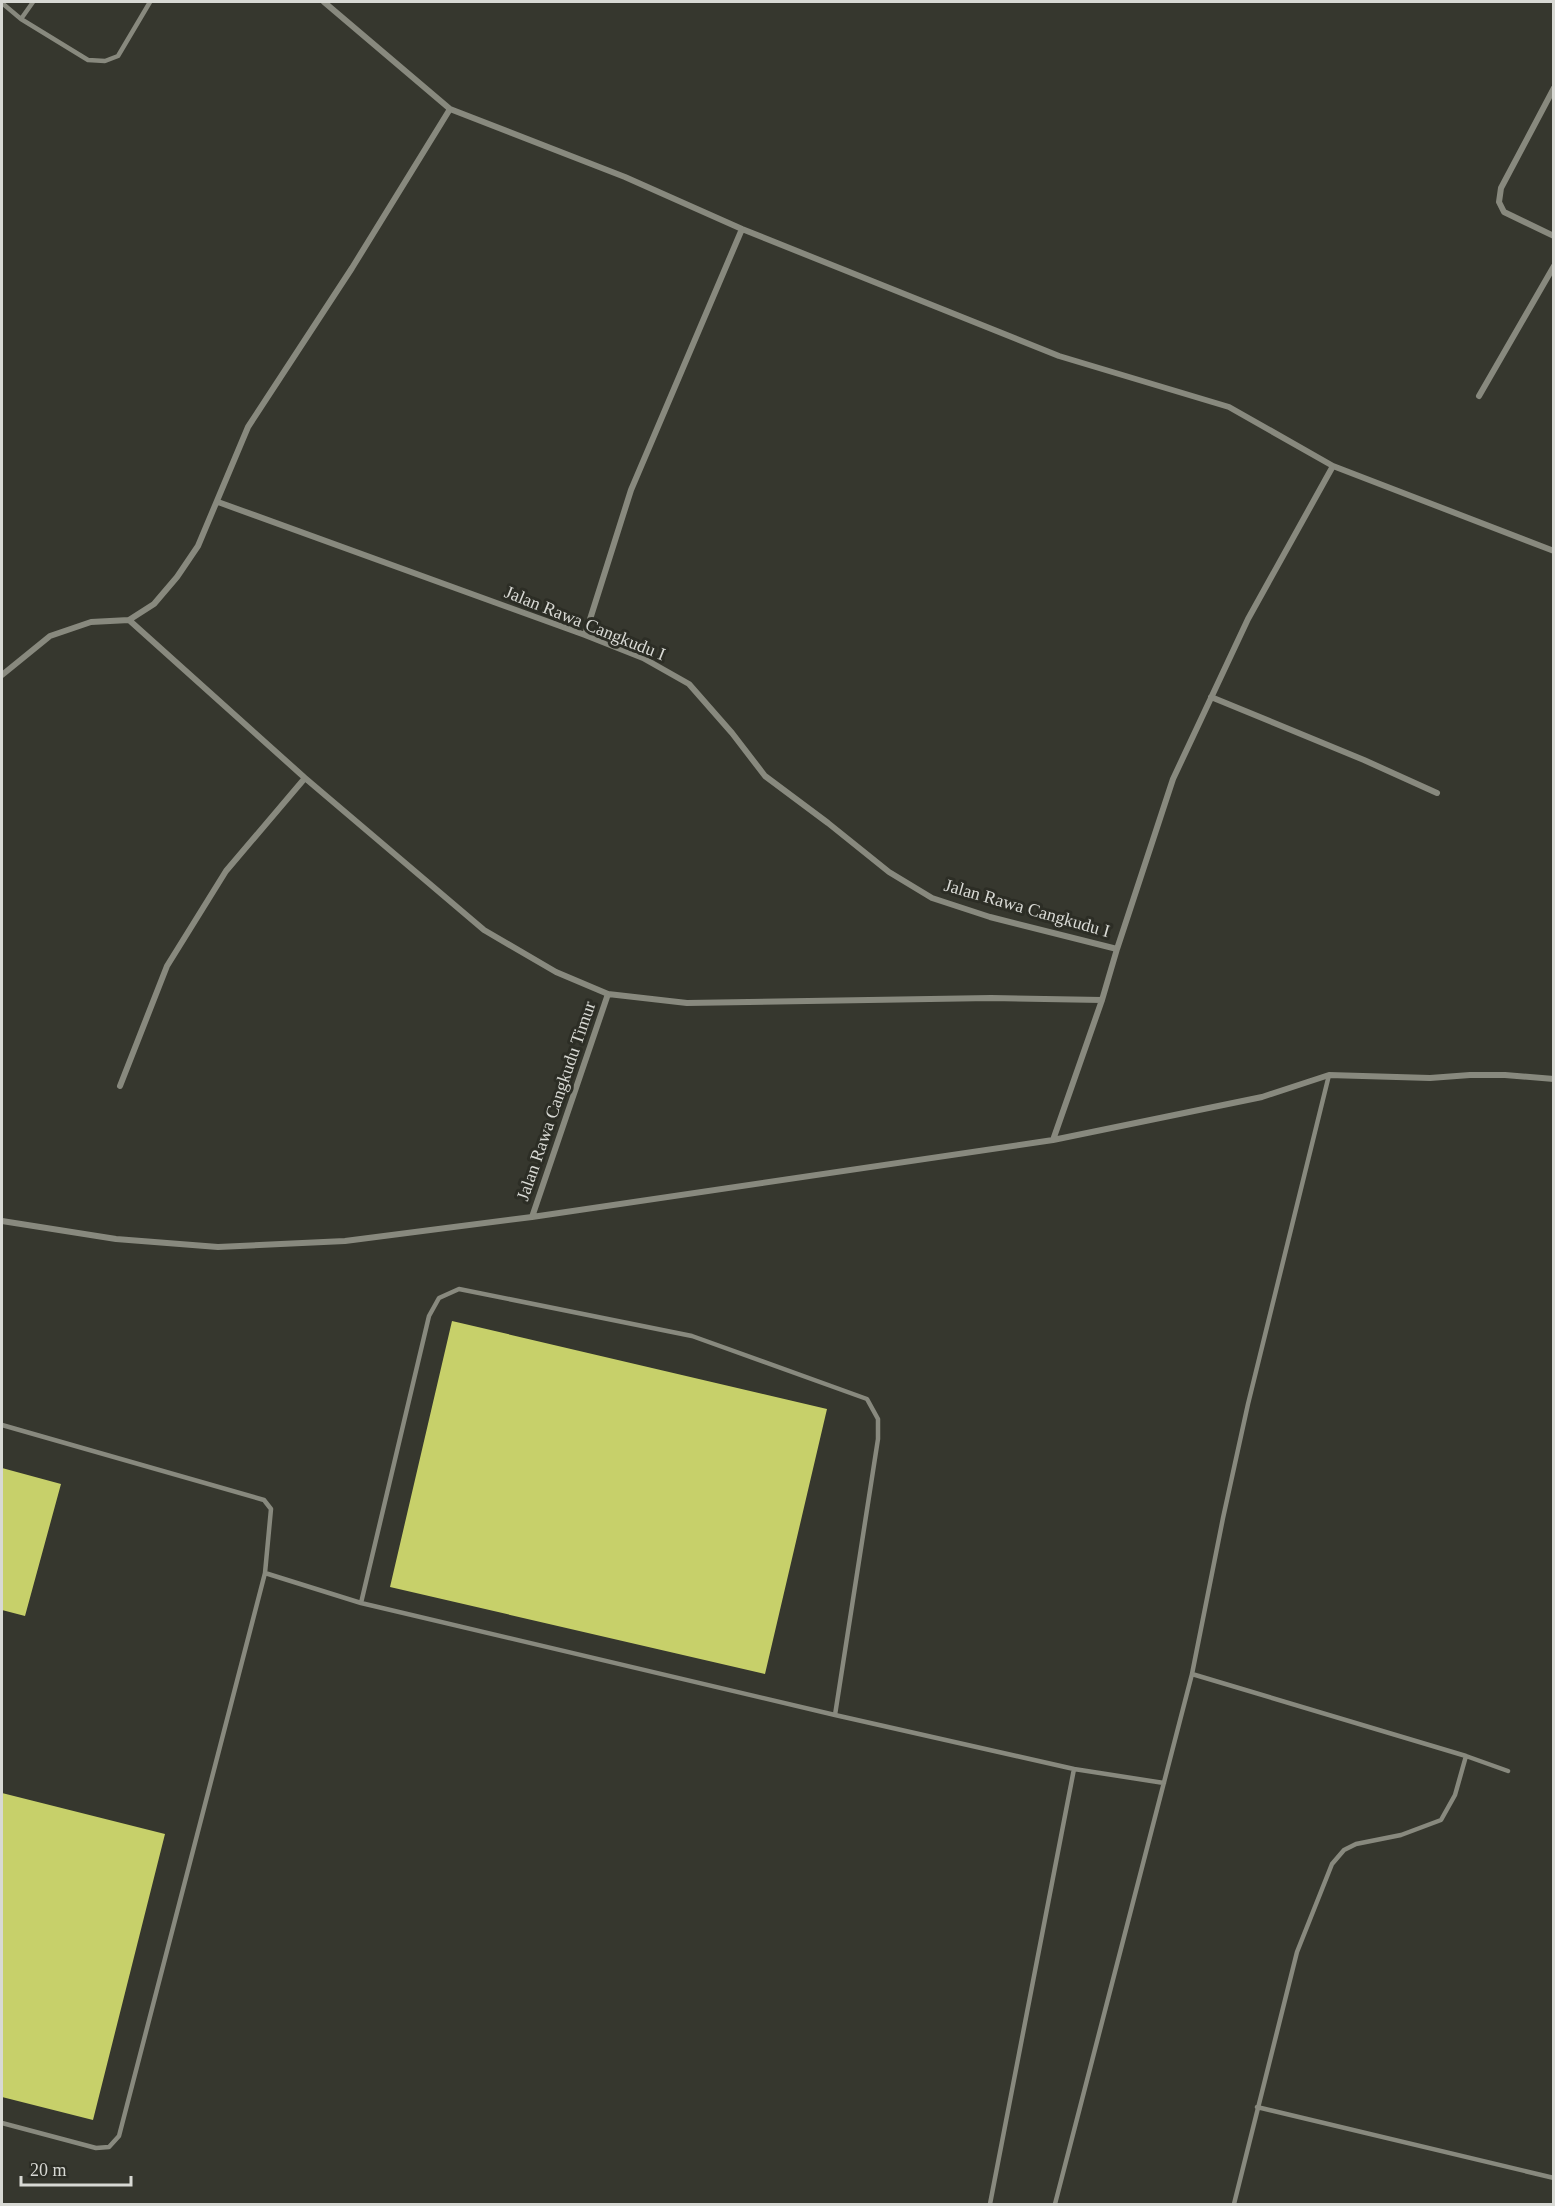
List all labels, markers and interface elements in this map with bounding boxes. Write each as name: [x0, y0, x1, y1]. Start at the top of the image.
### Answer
street label: Jalan Rawa Cangkudu I: [502, 582, 668, 664]
street label: Jalan Rawa Cangkudu I: [942, 875, 1112, 941]
street label: Jalan Rawa Cangkudu Timur: [512, 999, 600, 1203]
scale bar: [21, 2149, 130, 2187]
text: 20 m: [30, 2160, 67, 2180]

